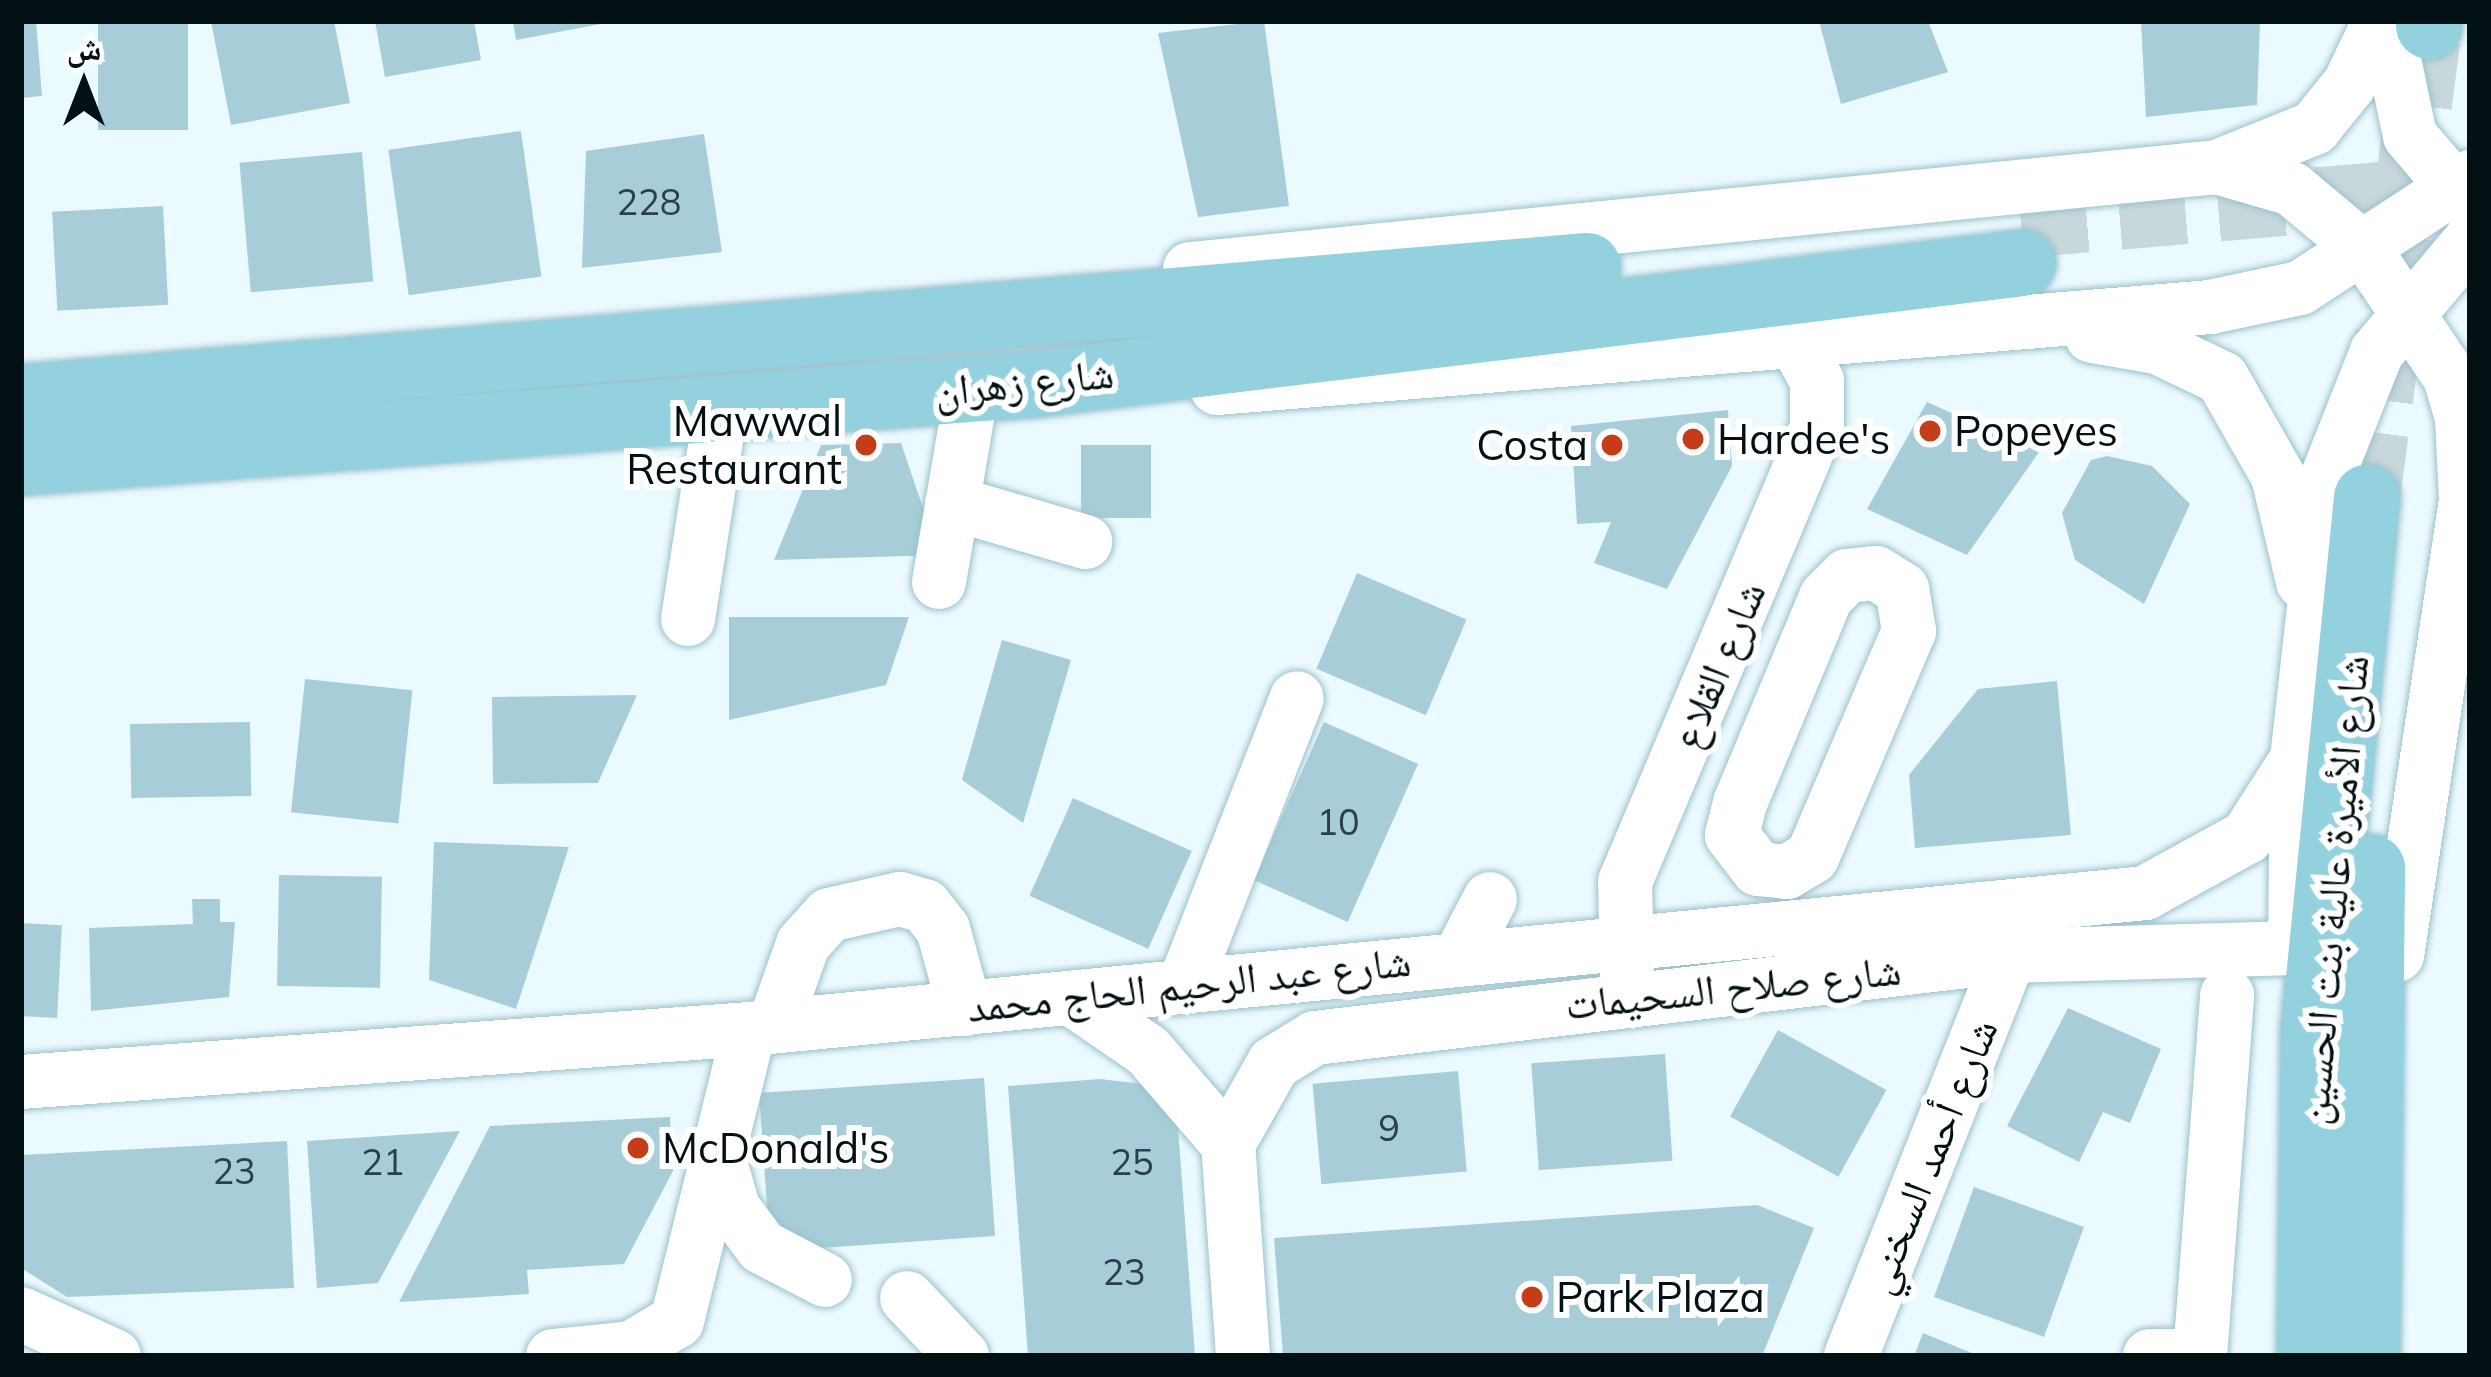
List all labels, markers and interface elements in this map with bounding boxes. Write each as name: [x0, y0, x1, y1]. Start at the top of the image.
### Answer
north arrow: [24, 24, 144, 144]
text: ش: [66, 27, 102, 68]
house number: 228: [617, 180, 681, 224]
street label: شارع زهران: [932, 348, 1116, 416]
place label: Mawwal Restaurant: [626, 396, 842, 494]
place label: Popeyes: [1954, 406, 2118, 456]
place label: Hardee's: [1717, 414, 1890, 464]
marker: Popeyes: [1917, 418, 1943, 444]
place label: Costa: [1476, 420, 1588, 470]
marker: Hardee's: [1680, 426, 1706, 452]
marker: Mawwal Restaurant: [853, 432, 879, 458]
marker: Costa: [1599, 432, 1625, 458]
street label: شارع القلاع: [1660, 574, 1776, 756]
street label: شارع الأميرة عالية بنت الحسين: [2287, 653, 2379, 1127]
house number: 10: [1316, 800, 1360, 844]
street label: شارع عبد الرحيم الحاج محمد: [965, 936, 1413, 1032]
street label: شارع صلاح السحيمات: [1563, 944, 1903, 1030]
street label: شارع أحمد السخني: [1852, 1011, 2008, 1301]
house number: 9: [1378, 1106, 1400, 1150]
place label: McDonald's: [662, 1123, 889, 1173]
marker: McDonald's: [625, 1135, 651, 1161]
house number: 21: [361, 1140, 405, 1184]
house number: 25: [1110, 1140, 1154, 1184]
house number: 23: [212, 1149, 256, 1193]
house number: 23: [1102, 1250, 1146, 1294]
place label: Park Plaza: [1556, 1272, 1765, 1322]
marker: Park Plaza: [1519, 1284, 1545, 1310]

